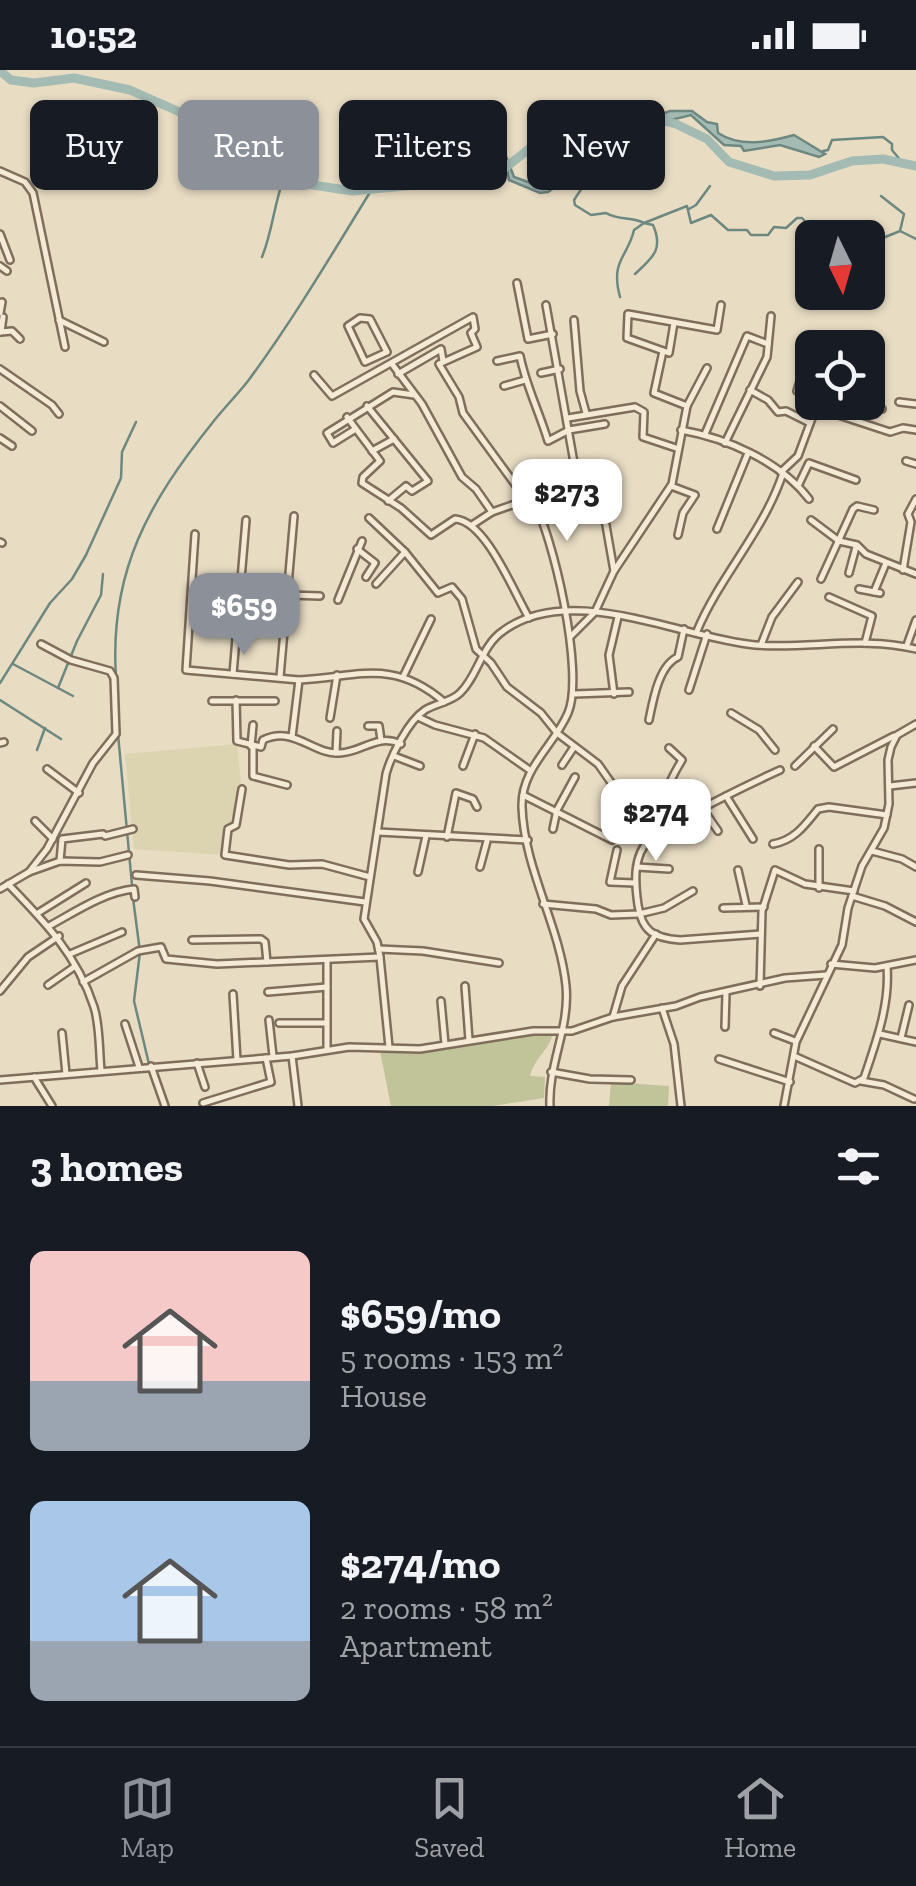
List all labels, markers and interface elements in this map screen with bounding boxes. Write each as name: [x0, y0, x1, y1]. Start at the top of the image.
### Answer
text: 10:52: [50, 12, 137, 58]
chip: Buy: [30, 100, 158, 190]
chip: Rent: [178, 100, 319, 190]
chip: Filters: [339, 100, 507, 190]
chip: New: [527, 100, 665, 190]
north arrow: [795, 220, 885, 310]
map controls: [795, 220, 885, 420]
button: locate: [795, 330, 885, 420]
pin: $273: [508, 459, 626, 544]
text: $273: [534, 472, 600, 510]
pin: $659: [185, 573, 303, 658]
text: $659: [211, 586, 277, 624]
pin: $274: [597, 779, 715, 864]
text: $274: [623, 792, 689, 830]
icon: filters: [831, 1139, 886, 1194]
text: 3 homes: [30, 1141, 183, 1192]
text: $659/mo: [340, 1288, 501, 1339]
icon: home: [110, 1291, 230, 1411]
text: 5 rooms · 153 m²: [340, 1339, 563, 1377]
text: House: [340, 1377, 427, 1415]
text: $274/mo: [340, 1538, 501, 1589]
icon: home: [110, 1541, 230, 1661]
text: 2 rooms · 58 m²: [340, 1589, 553, 1627]
text: Apartment: [340, 1627, 492, 1665]
tab: Map: [120, 1771, 175, 1864]
tab: Saved: [414, 1771, 484, 1864]
tab: Home: [724, 1771, 796, 1864]

